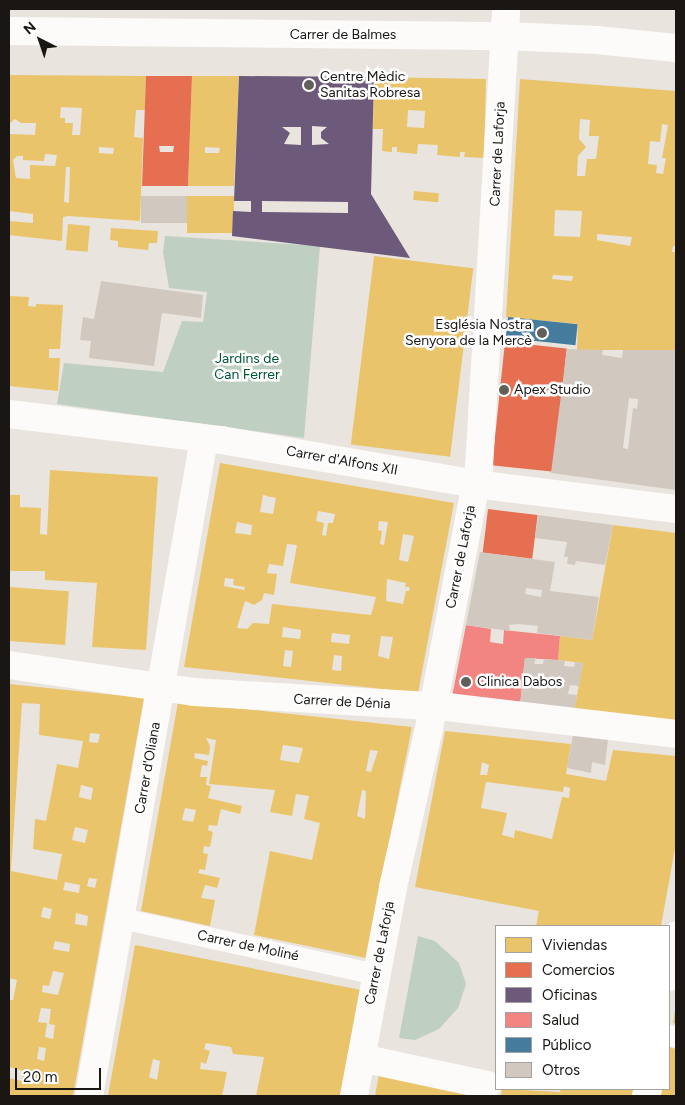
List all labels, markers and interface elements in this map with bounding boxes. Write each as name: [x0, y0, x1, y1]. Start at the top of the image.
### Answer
north arrow: [15, 15, 65, 65]
text: N: [20, 18, 39, 38]
street label: Carrer de Balmes: [290, 27, 396, 43]
place label: Centre Mèdic Sanitas Robresa: [320, 69, 420, 102]
marker: Centre Mèdic Sanitas Robresa: [302, 78, 316, 92]
street label: Carrer de Laforja: [487, 101, 509, 207]
place label: Església Nostra Senyora de la Mercè: [405, 317, 532, 350]
marker: Església Nostra Senyora de la Mercè: [536, 327, 548, 339]
park label: Jardins de Can Ferrer: [214, 351, 280, 384]
place label: Apex Studio: [514, 382, 591, 398]
marker: Apex Studio: [498, 384, 510, 396]
street label: Carrer d'Alfons XII: [285, 443, 399, 479]
street label: Carrer de Laforja: [443, 504, 479, 610]
place label: Clinica Dabos: [477, 674, 562, 690]
marker: Clinica Dabos: [459, 675, 473, 689]
street label: Carrer de Dénia: [293, 691, 391, 713]
street label: Carrer d'Oliana: [132, 721, 164, 815]
street label: Carrer de Laforja: [362, 900, 398, 1006]
legend: [495, 925, 670, 1090]
street label: Carrer de Moliné: [196, 927, 300, 965]
text: Viviendas: [542, 936, 607, 954]
text: Comercios: [542, 961, 615, 979]
text: Oficinas: [542, 986, 597, 1004]
text: Salud: [542, 1011, 579, 1029]
text: Público: [542, 1036, 591, 1054]
scale bar: [18, 1058, 104, 1090]
text: Otros: [542, 1061, 580, 1079]
text: 20 m: [23, 1068, 57, 1086]

